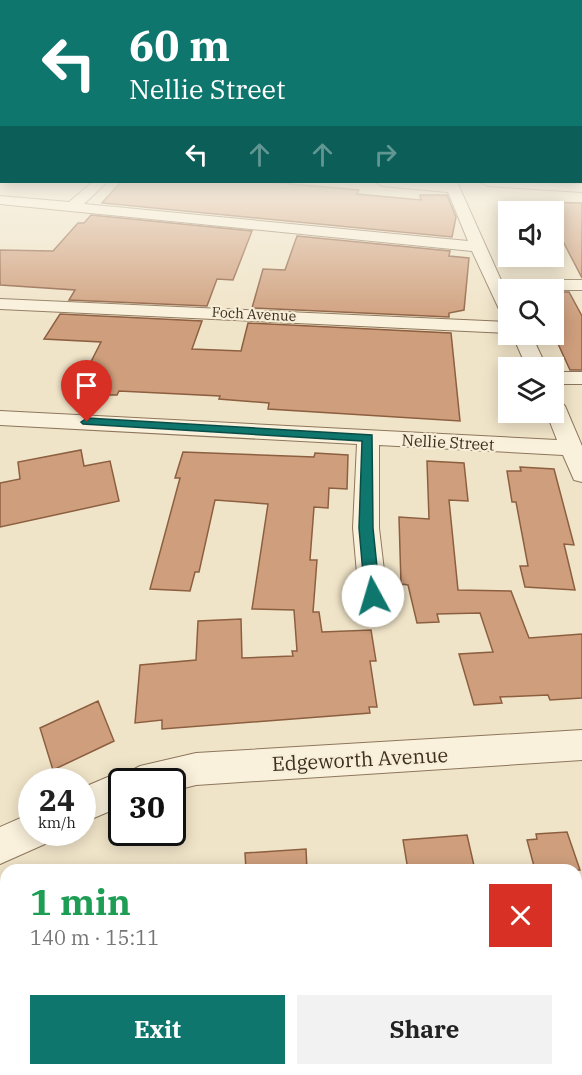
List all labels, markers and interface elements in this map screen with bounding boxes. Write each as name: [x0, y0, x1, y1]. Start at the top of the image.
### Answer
text: 60 m: [129, 18, 230, 73]
icon: left: [30, 24, 108, 102]
text: Nellie Street: [129, 71, 286, 106]
icon: left: [180, 138, 213, 171]
icon: ahead: [243, 138, 276, 171]
icon: ahead: [306, 138, 339, 171]
icon: right: [369, 138, 402, 171]
map controls: [498, 201, 564, 423]
button: sound: [498, 201, 564, 267]
button: search: [498, 279, 564, 345]
street label: Foch Avenue: [211, 303, 297, 325]
button: layers: [498, 357, 564, 423]
pin: [61, 360, 112, 422]
icon: arrive: [70, 369, 103, 402]
street label: Nellie Street: [401, 430, 495, 454]
position arrow: [341, 564, 405, 628]
street label: Edgeworth Avenue: [271, 741, 449, 777]
speed limit sign: 30: [108, 768, 186, 846]
text: 24: [39, 780, 75, 819]
text: km/h: [38, 813, 76, 832]
text: 1 min: [30, 878, 131, 925]
button: close: [489, 884, 552, 947]
text: 140 m · 15:11: [30, 924, 159, 951]
button: Exit: [30, 995, 285, 1064]
button: Share: [297, 995, 552, 1064]

